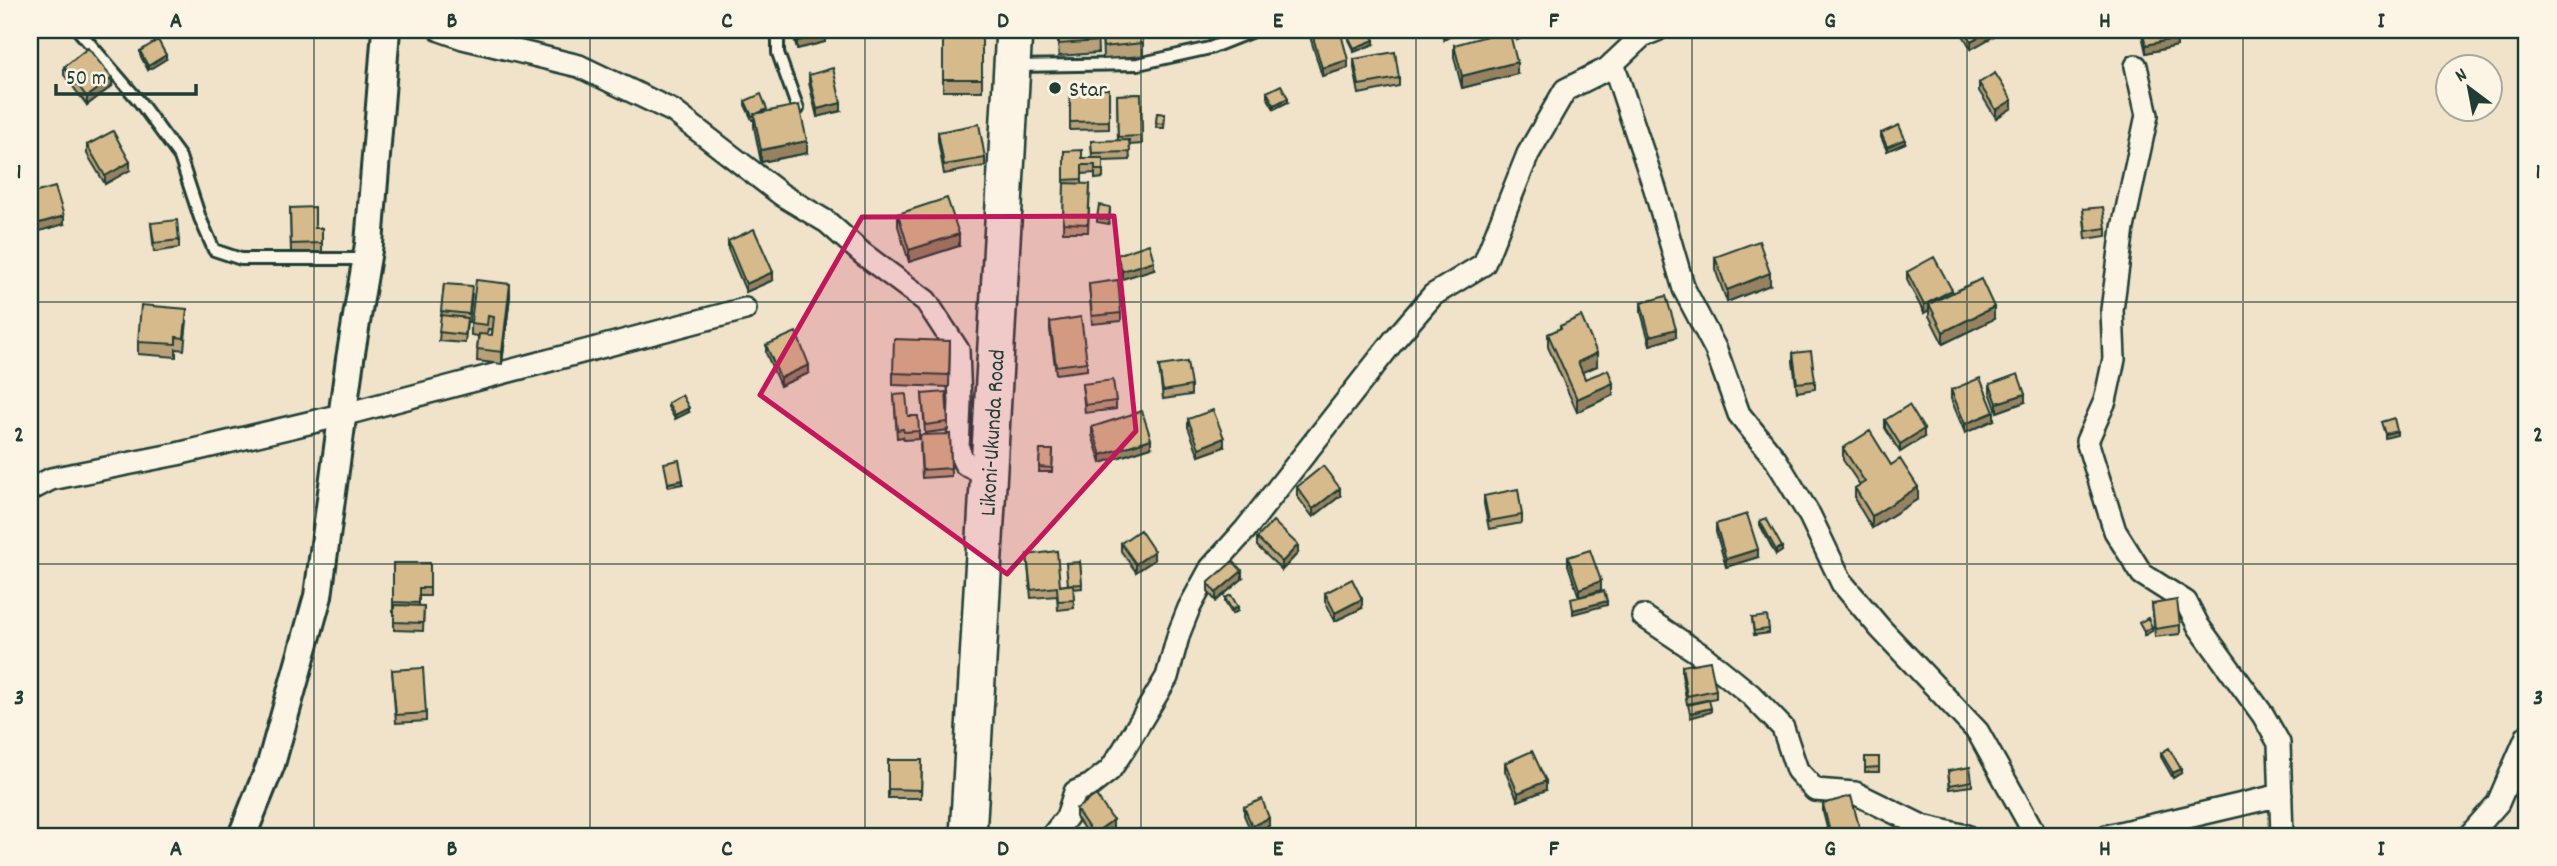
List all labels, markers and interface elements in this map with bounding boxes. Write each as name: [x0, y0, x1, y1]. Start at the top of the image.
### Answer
text: A: [170, 6, 182, 39]
text: B: [447, 6, 458, 39]
text: C: [721, 6, 733, 39]
text: D: [997, 6, 1009, 39]
text: E: [1273, 6, 1284, 39]
text: F: [1549, 6, 1560, 39]
text: G: [1824, 6, 1836, 39]
text: H: [2099, 6, 2111, 39]
text: I: [2377, 6, 2385, 39]
scale bar: [56, 52, 196, 96]
north arrow: [2434, 52, 2504, 122]
text: N: [2451, 63, 2473, 90]
text: 50 m: [66, 65, 106, 95]
place label: Star: [1069, 75, 1107, 108]
marker: Star: [1047, 80, 1063, 96]
text: 1: [16, 157, 22, 190]
text: 1: [2535, 157, 2541, 190]
street label: Likoni-Ukunda Road: [973, 349, 1016, 517]
text: 2: [14, 420, 24, 453]
text: 2: [2533, 420, 2543, 453]
text: 3: [14, 683, 24, 716]
text: 3: [2533, 683, 2543, 716]
text: A: [170, 834, 182, 866]
text: B: [447, 834, 458, 866]
text: C: [721, 834, 733, 866]
text: D: [997, 834, 1009, 866]
text: E: [1273, 834, 1284, 866]
text: F: [1549, 834, 1560, 866]
text: G: [1824, 834, 1836, 866]
text: H: [2099, 834, 2111, 866]
text: I: [2377, 834, 2385, 866]

